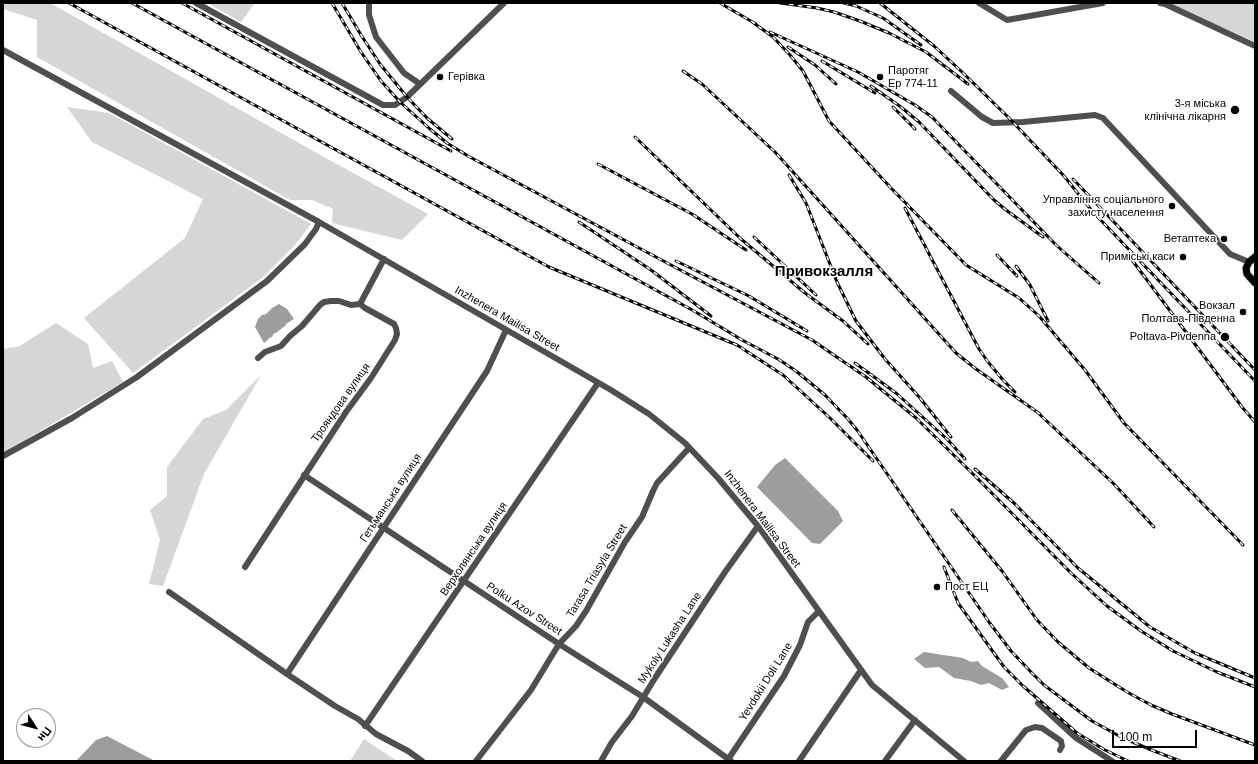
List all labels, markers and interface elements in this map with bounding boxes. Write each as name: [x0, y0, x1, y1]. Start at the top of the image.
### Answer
place label: Паротяг Ер 774-11: [888, 64, 938, 90]
place label: Герівка: [448, 70, 485, 84]
marker: Герівка: [435, 72, 445, 82]
marker: Паротяг Ер 774-11: [875, 72, 885, 82]
place label: 3-я міська клінічна лікарня: [1145, 97, 1226, 123]
marker: 3-я міська клінічна лікарня: [1229, 104, 1241, 116]
place label: Управління соціального захисту населення: [1043, 193, 1164, 219]
marker: Управління соціального захисту населення: [1167, 201, 1177, 211]
place label: Ветаптека: [1164, 232, 1216, 246]
marker: Ветаптека: [1219, 234, 1229, 244]
place label: Приміські каси: [1100, 250, 1175, 264]
marker: Приміські каси: [1178, 252, 1188, 262]
district label: Привокзалля: [775, 263, 873, 281]
street label: Inzhenera Mailisa Street: [452, 284, 562, 354]
place label: Вокзал Полтава-Південна: [1141, 299, 1235, 325]
marker: Вокзал Полтава-Південна: [1238, 307, 1248, 317]
place label: Poltava-Pivdenna: [1130, 330, 1216, 344]
marker: Poltava-Pivdenna: [1219, 331, 1231, 343]
street label: Трояндова вулиця: [309, 361, 373, 445]
street label: Гетьманська вулиця: [358, 451, 424, 545]
street label: Inzhenera Mailisa Street: [721, 468, 803, 570]
street label: Верхолянська вулиця: [438, 500, 510, 598]
street label: Tarasa Triasyla Street: [564, 522, 630, 620]
street label: Polku Azov Street: [484, 580, 564, 638]
place label: Пост ЕЦ: [945, 580, 988, 594]
marker: Пост ЕЦ: [932, 582, 942, 592]
street label: Mykoly Lukasha Lane: [635, 590, 705, 686]
street label: Yevdokii Doli Lane: [737, 640, 795, 724]
north arrow: [16, 708, 56, 748]
scale bar: [1114, 722, 1199, 748]
text: Пн: [36, 725, 54, 744]
text: 100 m: [1119, 730, 1152, 744]

